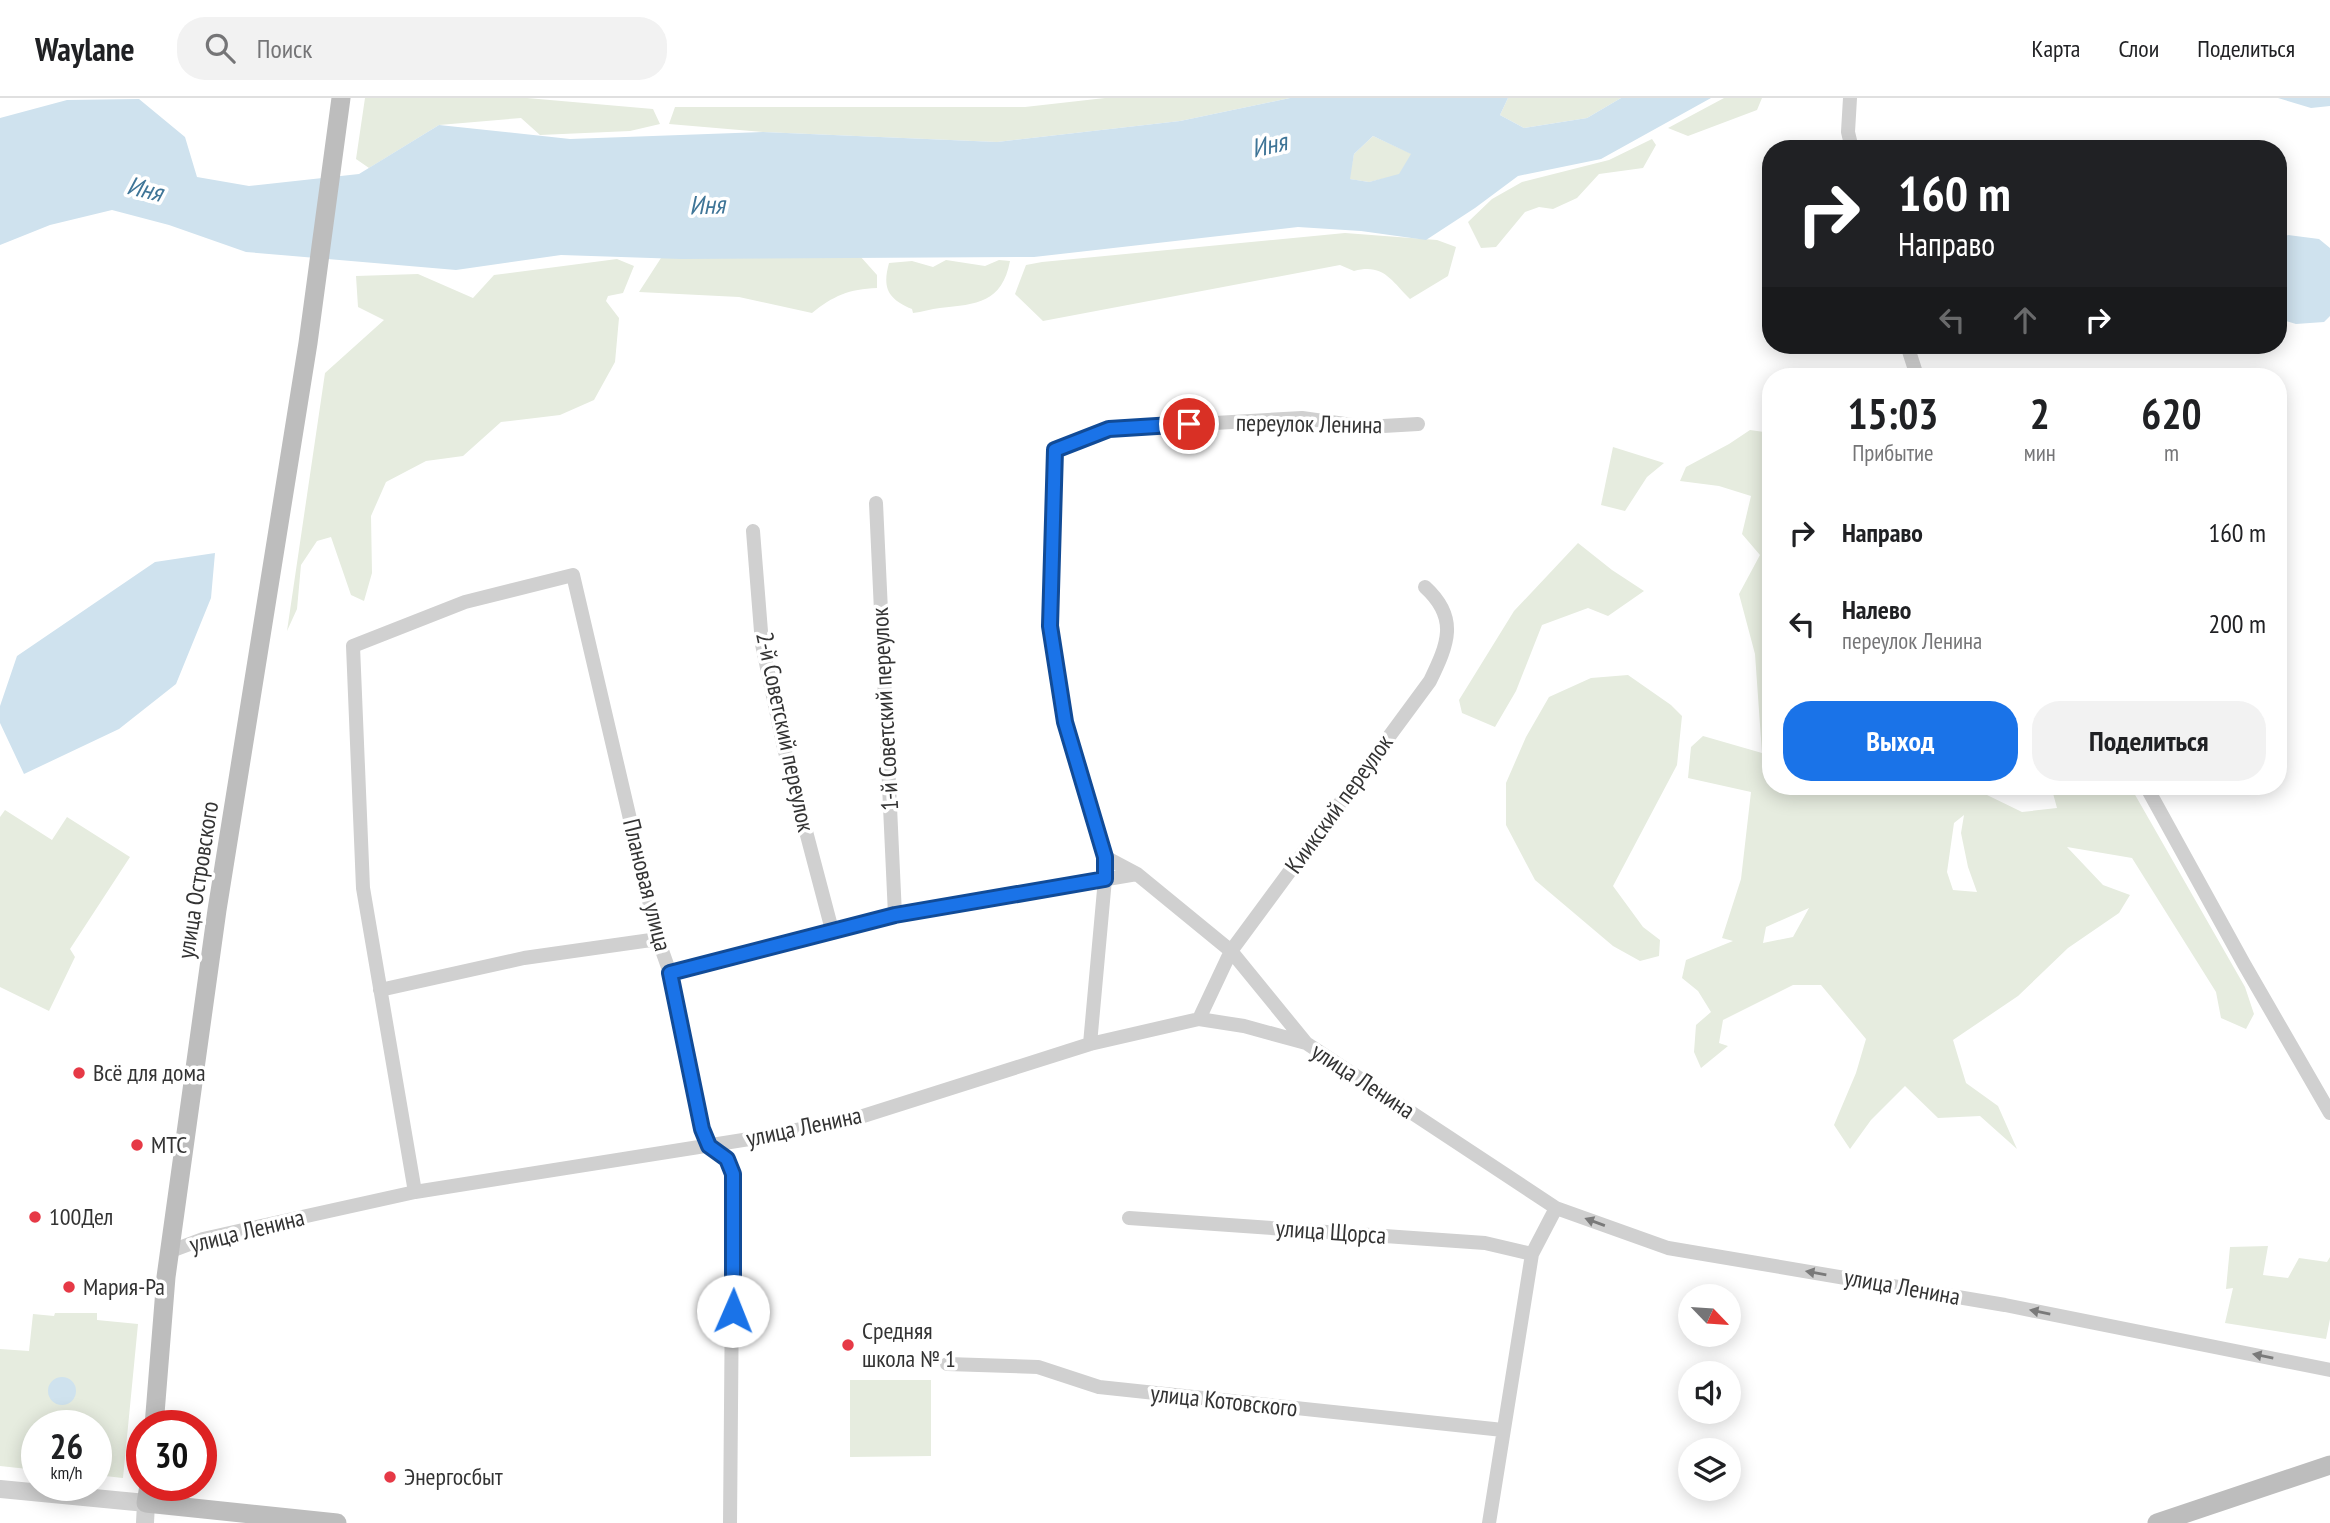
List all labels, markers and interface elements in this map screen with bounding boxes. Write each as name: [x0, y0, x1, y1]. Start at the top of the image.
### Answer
search box: [177, 17, 667, 80]
text: Waylane: [35, 27, 135, 70]
icon: search: [201, 29, 239, 67]
text: Поиск: [257, 32, 312, 65]
text: Карта: [2032, 33, 2080, 64]
text: Слои: [2118, 33, 2159, 64]
text: Поделиться: [2197, 33, 2295, 64]
water label: Иня: [1248, 124, 1292, 165]
text: 160 m: [1898, 161, 2011, 225]
water label: Иня: [124, 168, 168, 209]
icon: right: [1783, 168, 1874, 259]
water label: Иня: [689, 187, 727, 222]
text: Направо: [1898, 223, 1995, 265]
icon: left: [1933, 301, 1971, 339]
icon: ahead: [2006, 301, 2044, 339]
icon: right: [2079, 301, 2117, 339]
text: 15:03: [1847, 386, 1938, 441]
text: 2: [2030, 386, 2050, 441]
text: 620: [2141, 386, 2202, 441]
pin: [1159, 394, 1219, 454]
icon: arrive: [1170, 405, 1208, 443]
street label: переулок Ленина: [1236, 407, 1382, 440]
text: Прибытие: [1852, 438, 1934, 467]
text: мин: [2024, 438, 2056, 467]
text: m: [2164, 438, 2179, 467]
icon: right: [1783, 514, 1821, 552]
text: Направо: [1842, 516, 1923, 549]
text: 160 m: [2208, 516, 2266, 549]
text: Налево: [1842, 593, 1911, 626]
icon: left: [1783, 605, 1821, 643]
street label: 1-й Советский переулок: [864, 606, 905, 811]
text: 200 m: [2208, 607, 2266, 640]
text: переулок Ленина: [1842, 626, 1982, 655]
street label: 2-й Советский переулок: [749, 629, 822, 835]
button: Выход: [1783, 701, 2018, 781]
button: Поделиться: [2032, 701, 2266, 781]
street label: Киикский переулок: [1278, 728, 1400, 879]
street label: улица Островского: [170, 799, 225, 961]
street label: Плановая улица: [616, 815, 679, 954]
street label: улица Ленина: [1306, 1036, 1421, 1126]
place label: Всё для дома: [93, 1057, 206, 1088]
marker: Всё для дома: [71, 1065, 87, 1081]
street label: улица Ленина: [743, 1099, 864, 1154]
place label: МТС: [151, 1129, 187, 1160]
marker: МТС: [129, 1137, 145, 1153]
place label: 100Дел: [49, 1201, 113, 1232]
street label: улица Ленина: [186, 1201, 308, 1260]
marker: 100Дел: [27, 1209, 43, 1225]
street label: улица Щорса: [1275, 1212, 1387, 1251]
one-way arrow: [1584, 1216, 1605, 1227]
street label: улица Ленина: [1842, 1261, 1963, 1312]
one-way arrow: [1805, 1267, 1827, 1278]
place label: Мария-Ра: [83, 1271, 165, 1302]
position arrow: [696, 1274, 770, 1348]
marker: Мария-Ра: [61, 1279, 77, 1295]
north arrow: [1678, 1284, 1741, 1348]
map controls: [1678, 1284, 1741, 1501]
one-way arrow: [2029, 1306, 2051, 1317]
place label: Средняя школа № 1: [862, 1315, 956, 1374]
marker: Средняя школа № 1: [840, 1337, 856, 1353]
one-way arrow: [2252, 1351, 2274, 1362]
button: sound: [1678, 1361, 1741, 1424]
street label: улица Котовского: [1149, 1377, 1299, 1424]
speed limit sign: 30: [126, 1410, 217, 1501]
text: 26: [50, 1423, 83, 1469]
button: layers: [1678, 1438, 1741, 1501]
text: km/h: [51, 1461, 82, 1484]
place label: Энергосбыт: [404, 1461, 503, 1492]
marker: Энергосбыт: [382, 1469, 398, 1485]

